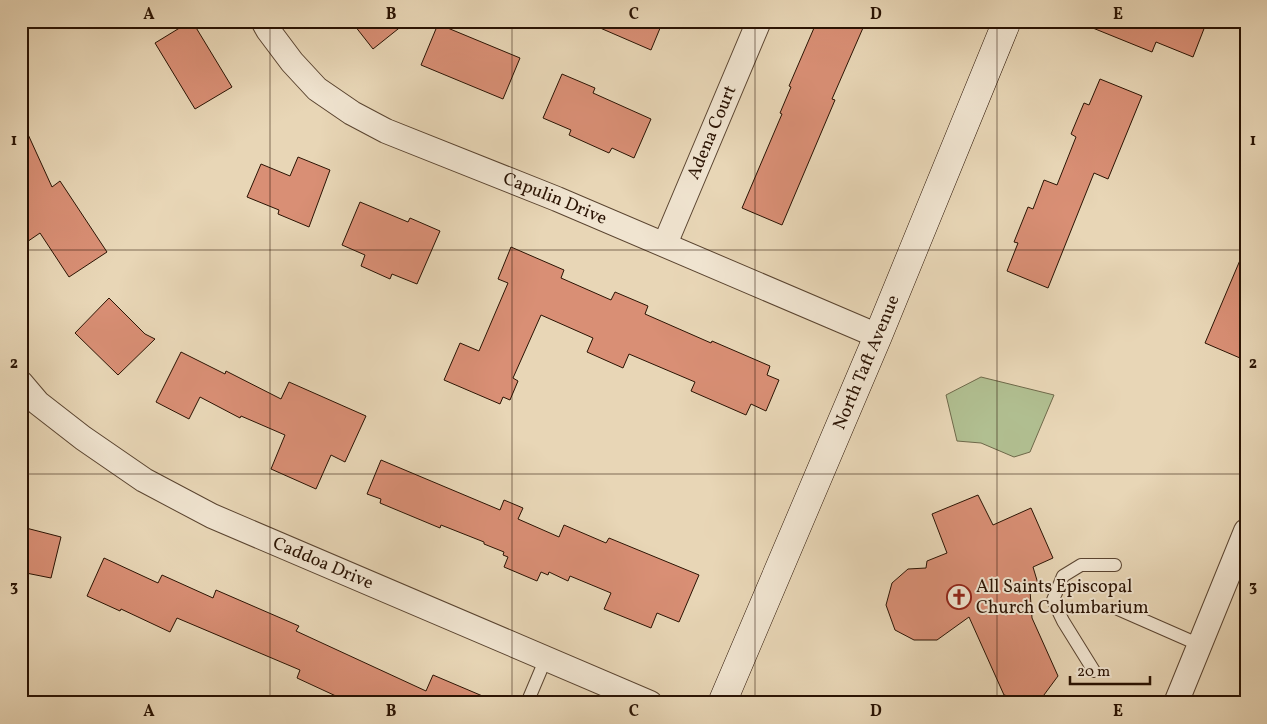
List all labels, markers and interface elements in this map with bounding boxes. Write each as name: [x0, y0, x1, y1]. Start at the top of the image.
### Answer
text: A: [143, 4, 155, 26]
text: B: [386, 4, 397, 26]
text: C: [629, 4, 639, 26]
text: D: [870, 4, 882, 26]
text: E: [1113, 4, 1123, 26]
street label: Adena Court: [681, 82, 743, 183]
text: 1: [11, 130, 17, 152]
text: 1: [1250, 130, 1256, 152]
street label: Capulin Drive: [499, 166, 611, 231]
street label: North Taft Avenue: [827, 291, 906, 434]
text: 2: [10, 353, 18, 375]
text: 2: [1249, 353, 1257, 375]
street label: Caddoa Drive: [269, 531, 377, 596]
place label: All Saints Episcopal Church Columbarium: [976, 575, 1149, 621]
text: 3: [10, 576, 18, 598]
text: 3: [1249, 576, 1257, 598]
church icon: All Saints Episcopal Church Columbarium: [946, 584, 972, 610]
scale bar: [1070, 654, 1150, 686]
text: 20 m: [1077, 662, 1110, 683]
text: A: [143, 701, 155, 723]
text: B: [386, 701, 397, 723]
text: C: [629, 701, 639, 723]
text: D: [870, 701, 882, 723]
text: E: [1113, 701, 1123, 723]

